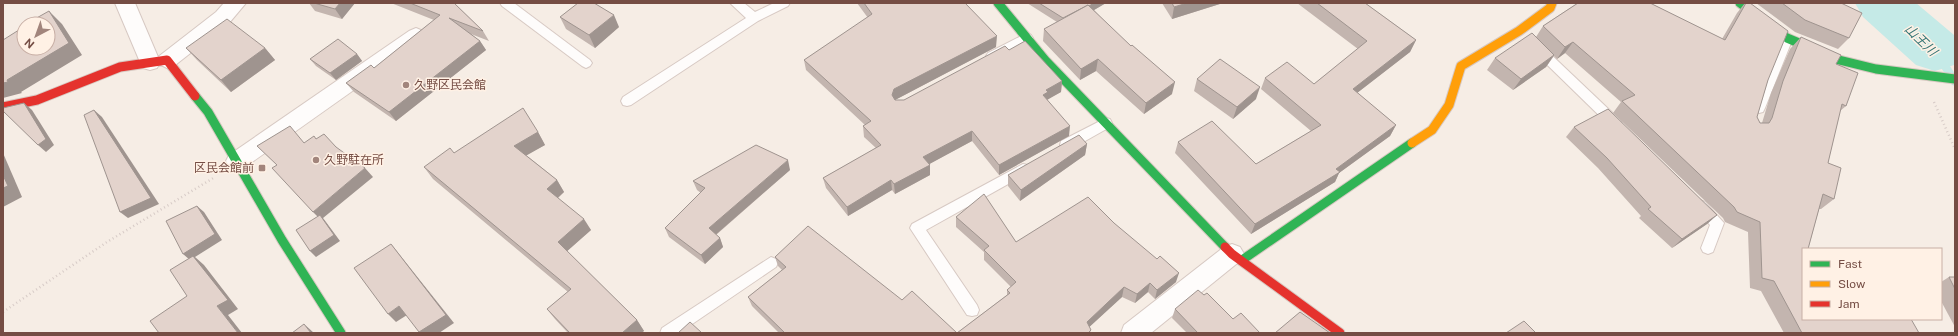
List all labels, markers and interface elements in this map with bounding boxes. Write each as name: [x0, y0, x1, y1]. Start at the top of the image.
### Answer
north arrow: [16, 16, 56, 56]
water label: 山王川: [1902, 21, 1942, 60]
text: N: [22, 36, 37, 51]
place label: 久野区民会館: [414, 78, 486, 92]
marker: 久野区民会館: [401, 80, 411, 90]
place label: 久野駐在所: [324, 153, 384, 167]
marker: 久野駐在所: [311, 155, 321, 165]
place label: 区民会館前: [194, 161, 254, 175]
marker: 区民会館前: [257, 163, 267, 173]
legend: [1802, 248, 1942, 320]
text: Fast: [1838, 257, 1863, 271]
text: Slow: [1838, 277, 1866, 291]
text: Jam: [1838, 297, 1860, 311]

